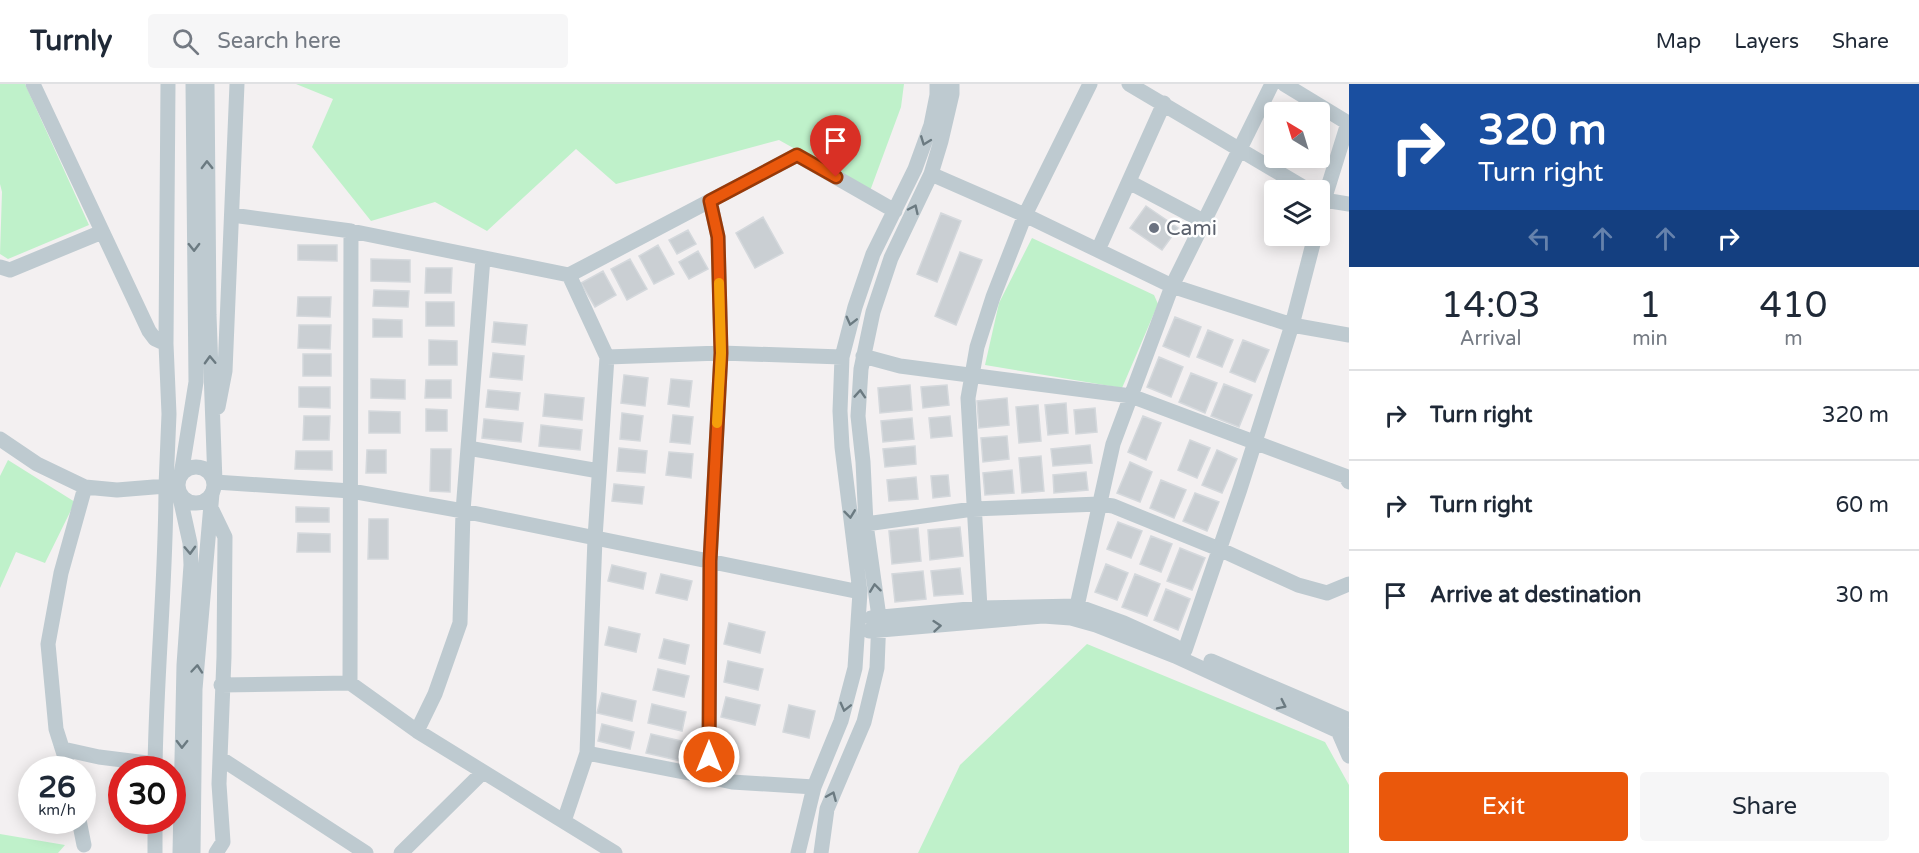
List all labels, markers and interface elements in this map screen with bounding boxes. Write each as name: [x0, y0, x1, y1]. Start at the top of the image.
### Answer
search box: [148, 14, 568, 68]
text: Turnly: [30, 24, 112, 58]
icon: search: [169, 25, 202, 58]
text: Search here: [217, 28, 341, 54]
text: Map: [1656, 29, 1701, 54]
text: Layers: [1734, 29, 1799, 54]
text: Share: [1832, 29, 1889, 54]
north arrow: [1264, 102, 1330, 168]
map controls: [1264, 102, 1330, 246]
text: 320 m: [1478, 105, 1607, 156]
icon: right: [1379, 108, 1457, 186]
pin: [810, 115, 861, 177]
icon: arrive: [819, 124, 852, 157]
one-way arrow: [920, 135, 933, 146]
text: Turn right: [1478, 156, 1604, 189]
one-way arrow: [201, 161, 213, 170]
button: layers: [1264, 180, 1330, 246]
one-way arrow: [907, 204, 919, 215]
place label: Cami: [1166, 216, 1217, 241]
marker: Cami: [1147, 221, 1161, 235]
icon: left: [1523, 222, 1556, 255]
icon: ahead: [1586, 222, 1619, 255]
icon: ahead: [1649, 222, 1682, 255]
icon: right: [1712, 222, 1745, 255]
one-way arrow: [188, 243, 200, 252]
text: 14:03: [1441, 284, 1541, 327]
text: 1: [1639, 284, 1661, 327]
text: 410: [1759, 284, 1827, 327]
one-way arrow: [846, 316, 859, 326]
text: Arrival: [1460, 327, 1522, 351]
text: min: [1632, 327, 1668, 351]
text: m: [1784, 327, 1803, 351]
one-way arrow: [204, 356, 217, 365]
one-way arrow: [853, 390, 866, 399]
icon: right: [1379, 399, 1412, 432]
text: Turn right: [1430, 402, 1532, 428]
text: 320 m: [1822, 402, 1889, 428]
icon: right: [1379, 489, 1412, 522]
text: Turn right: [1430, 492, 1532, 518]
text: 60 m: [1835, 492, 1889, 518]
one-way arrow: [844, 509, 856, 519]
one-way arrow: [184, 545, 197, 554]
icon: arrive: [1379, 579, 1412, 612]
text: Arrive at destination: [1430, 582, 1641, 608]
text: 30 m: [1835, 582, 1889, 608]
one-way arrow: [869, 584, 882, 593]
one-way arrow: [932, 620, 941, 633]
one-way arrow: [190, 664, 203, 673]
one-way arrow: [1275, 697, 1286, 709]
one-way arrow: [840, 702, 853, 712]
position arrow: [677, 725, 741, 789]
one-way arrow: [176, 740, 188, 749]
speed limit sign: 30: [108, 756, 186, 834]
text: 26: [38, 769, 76, 806]
button: Exit: [1379, 772, 1628, 841]
button: Share: [1640, 772, 1889, 841]
one-way arrow: [825, 791, 837, 802]
text: km/h: [38, 801, 76, 819]

